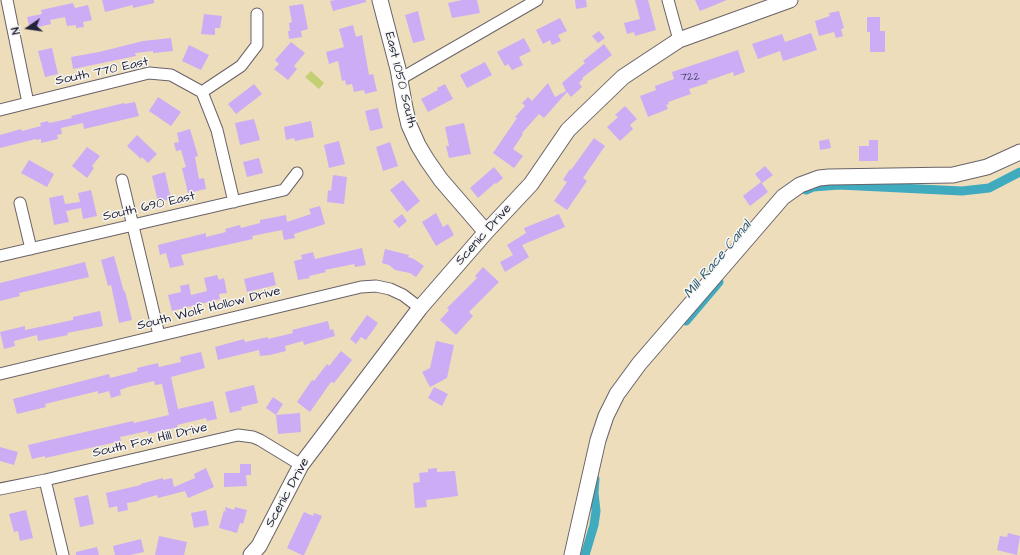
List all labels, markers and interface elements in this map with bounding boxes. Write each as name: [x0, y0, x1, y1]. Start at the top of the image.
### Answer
north arrow: [8, 8, 48, 48]
text: N: [8, 26, 24, 36]
street label: East 1050 South: [381, 31, 419, 129]
street label: South 770 East: [54, 55, 150, 89]
house number: 722: [680, 71, 700, 85]
street label: South 690 East: [101, 189, 197, 225]
street label: Scenic Drive: [452, 201, 516, 269]
water label: Mill Race Canal: [681, 218, 755, 302]
street label: South Wolf Hollow Drive: [136, 284, 282, 334]
street label: South Fox Hill Drive: [91, 420, 209, 462]
street label: Scenic Drive: [263, 456, 313, 530]

